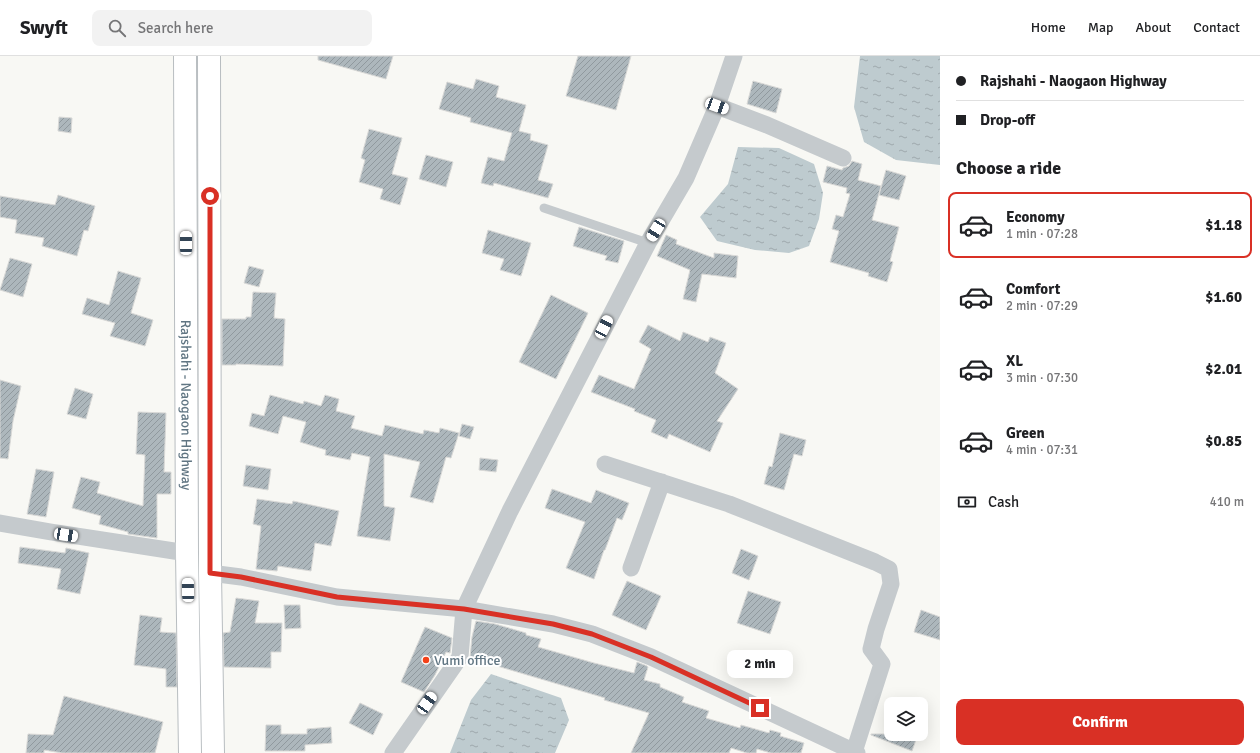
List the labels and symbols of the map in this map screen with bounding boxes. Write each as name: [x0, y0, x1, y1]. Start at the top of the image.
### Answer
car: [704, 96, 730, 116]
route start: [201, 187, 219, 205]
car: [645, 217, 667, 243]
car: [180, 231, 192, 255]
car: [593, 314, 615, 340]
street label: Rajshahi - Naogaon Highway: [177, 320, 195, 491]
car: [53, 527, 79, 543]
car: [182, 578, 194, 602]
callout: 2 min: [727, 650, 793, 678]
place label: Vumi office: [434, 652, 500, 669]
marker: Vumi office: [421, 655, 431, 665]
car: [415, 690, 439, 716]
route end: [751, 699, 769, 717]

